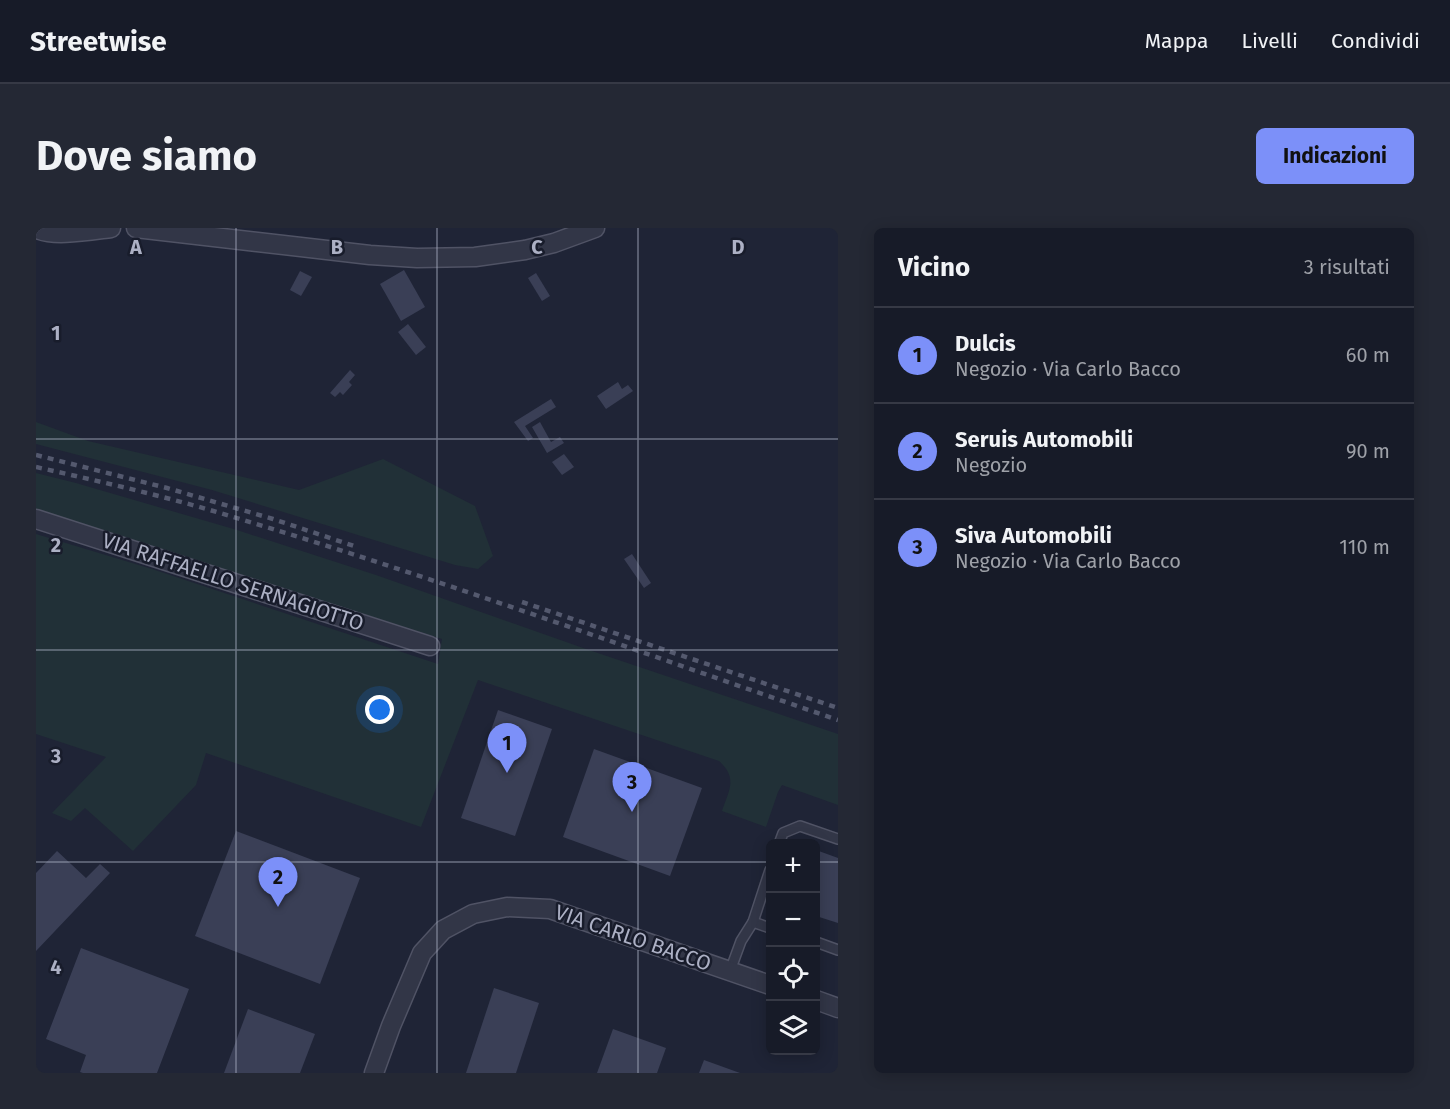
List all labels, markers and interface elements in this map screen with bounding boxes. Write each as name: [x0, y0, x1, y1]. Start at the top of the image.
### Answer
text: Streetwise: [30, 25, 167, 58]
text: Mappa: [1145, 28, 1209, 54]
text: Livelli: [1242, 28, 1298, 54]
text: Condividi: [1331, 28, 1420, 54]
button: Indicazioni: [1256, 128, 1414, 184]
text: Dove siamo: [36, 131, 257, 181]
text: A: [129, 235, 143, 259]
text: B: [331, 235, 343, 259]
text: C: [531, 235, 543, 259]
text: D: [731, 235, 745, 259]
text: Vicino: [898, 252, 970, 283]
text: 3 risultati: [1304, 255, 1390, 279]
text: 1: [51, 321, 61, 345]
text: Dulcis: [955, 330, 1016, 357]
text: 1: [913, 343, 922, 367]
text: 60 m: [1346, 343, 1390, 367]
text: Negozio · Via Carlo Bacco: [955, 357, 1181, 381]
text: Seruis Automobili: [955, 426, 1133, 453]
text: 2: [912, 439, 923, 463]
text: 90 m: [1346, 439, 1390, 463]
text: Negozio: [955, 453, 1027, 477]
text: Siva Automobili: [955, 522, 1112, 549]
street label: VIA RAFFAELLO SERNAGIOTTO: [99, 527, 367, 637]
text: 2: [51, 533, 61, 557]
text: 3: [912, 535, 923, 559]
text: 110 m: [1339, 535, 1390, 559]
text: Negozio · Via Carlo Bacco: [955, 549, 1181, 573]
your location: [365, 695, 394, 724]
pin: 1: [488, 724, 526, 773]
text: 3: [50, 744, 61, 768]
pin: 3: [612, 762, 652, 812]
map controls: [766, 839, 820, 1055]
button: +: [766, 839, 820, 893]
pin: 2: [258, 858, 298, 907]
button: −: [766, 893, 820, 947]
street label: VIA CARLO BACCO: [552, 899, 714, 977]
button: locate: [766, 947, 820, 1001]
text: 4: [50, 955, 62, 979]
button: layers: [766, 1001, 820, 1055]

